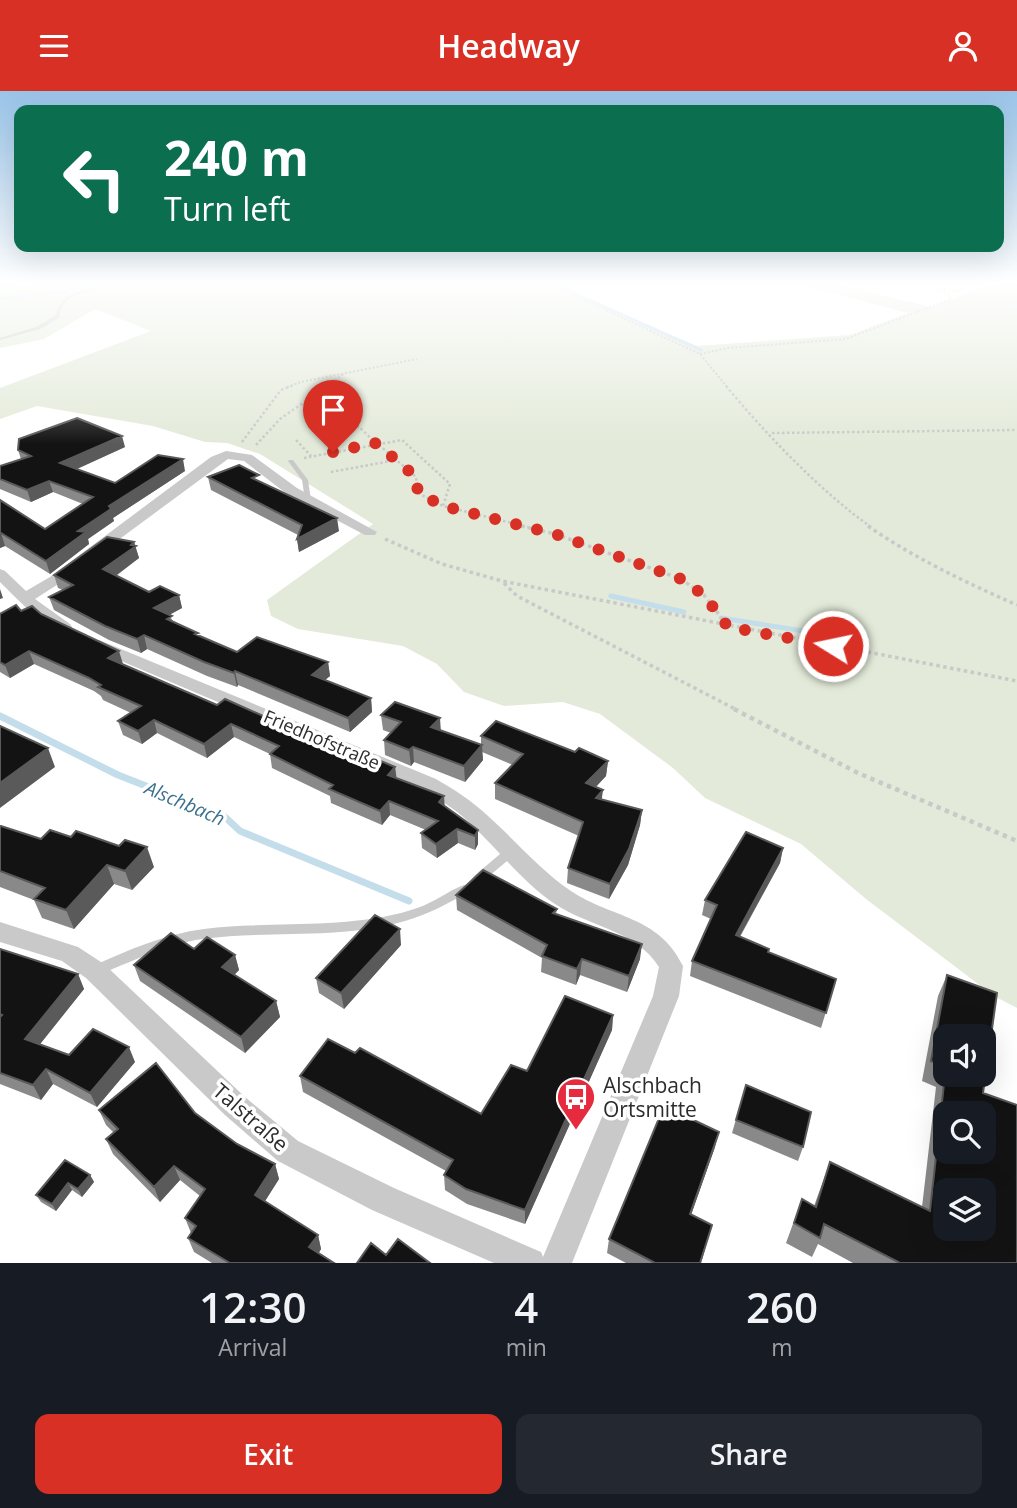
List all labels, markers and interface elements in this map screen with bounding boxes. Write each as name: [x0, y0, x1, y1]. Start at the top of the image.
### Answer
text: Headway: [437, 24, 580, 67]
icon: menu: [35, 27, 73, 65]
icon: person: [944, 27, 982, 65]
text: 240 m: [164, 124, 309, 190]
icon: left: [49, 133, 140, 224]
text: Turn left: [164, 187, 290, 230]
pin: [303, 380, 363, 452]
icon: arrive: [314, 391, 352, 429]
position arrow: [796, 609, 870, 683]
street label: Friedhofstraße: [260, 704, 384, 774]
water label: Alschbach: [139, 774, 229, 831]
map controls: [933, 1024, 996, 1241]
button: sound: [933, 1024, 996, 1087]
place label: Alschbach Ortsmitte: [603, 1071, 702, 1123]
bus stop icon: Alschbach Ortsmitte: [555, 1076, 597, 1131]
street label: Talstraße: [207, 1077, 295, 1157]
button: search: [933, 1101, 996, 1164]
button: layers: [933, 1178, 996, 1241]
text: 12:30: [199, 1278, 307, 1335]
text: 4: [514, 1278, 538, 1335]
text: 260: [746, 1278, 818, 1335]
text: Arrival: [218, 1331, 287, 1363]
text: min: [506, 1331, 547, 1363]
text: m: [771, 1331, 793, 1363]
button: Exit: [35, 1414, 502, 1494]
button: Share: [516, 1414, 982, 1494]

